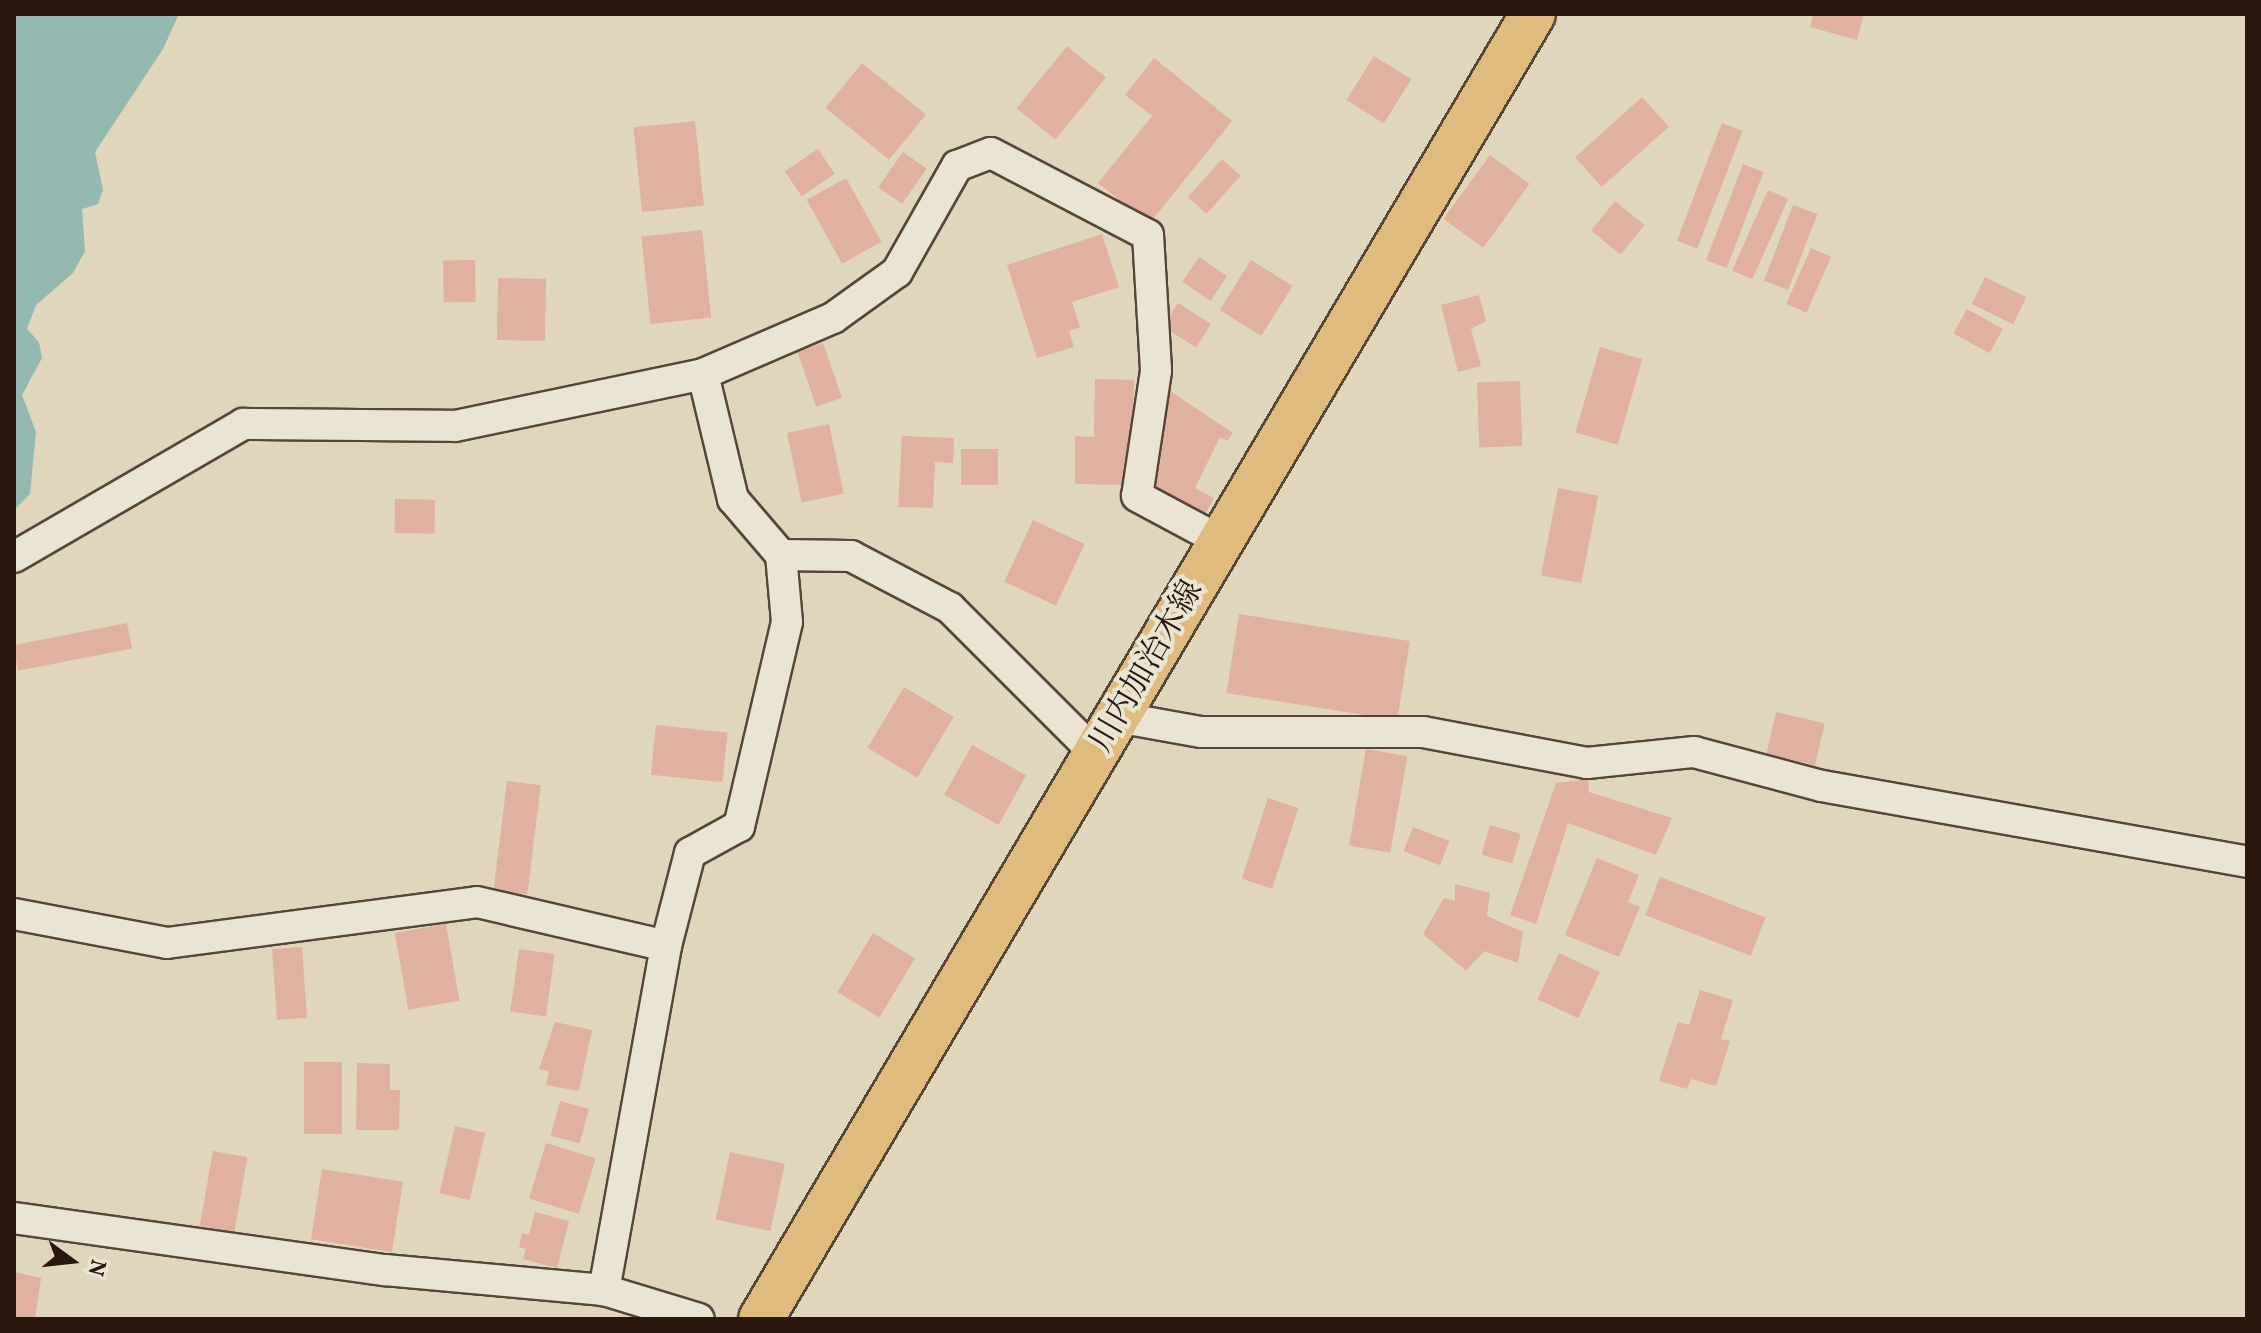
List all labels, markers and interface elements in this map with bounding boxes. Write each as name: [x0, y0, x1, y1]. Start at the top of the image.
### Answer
street label: 川内加治木線: [1083, 574, 1213, 760]
north arrow: [32, 1221, 112, 1301]
text: N: [79, 1256, 113, 1279]

